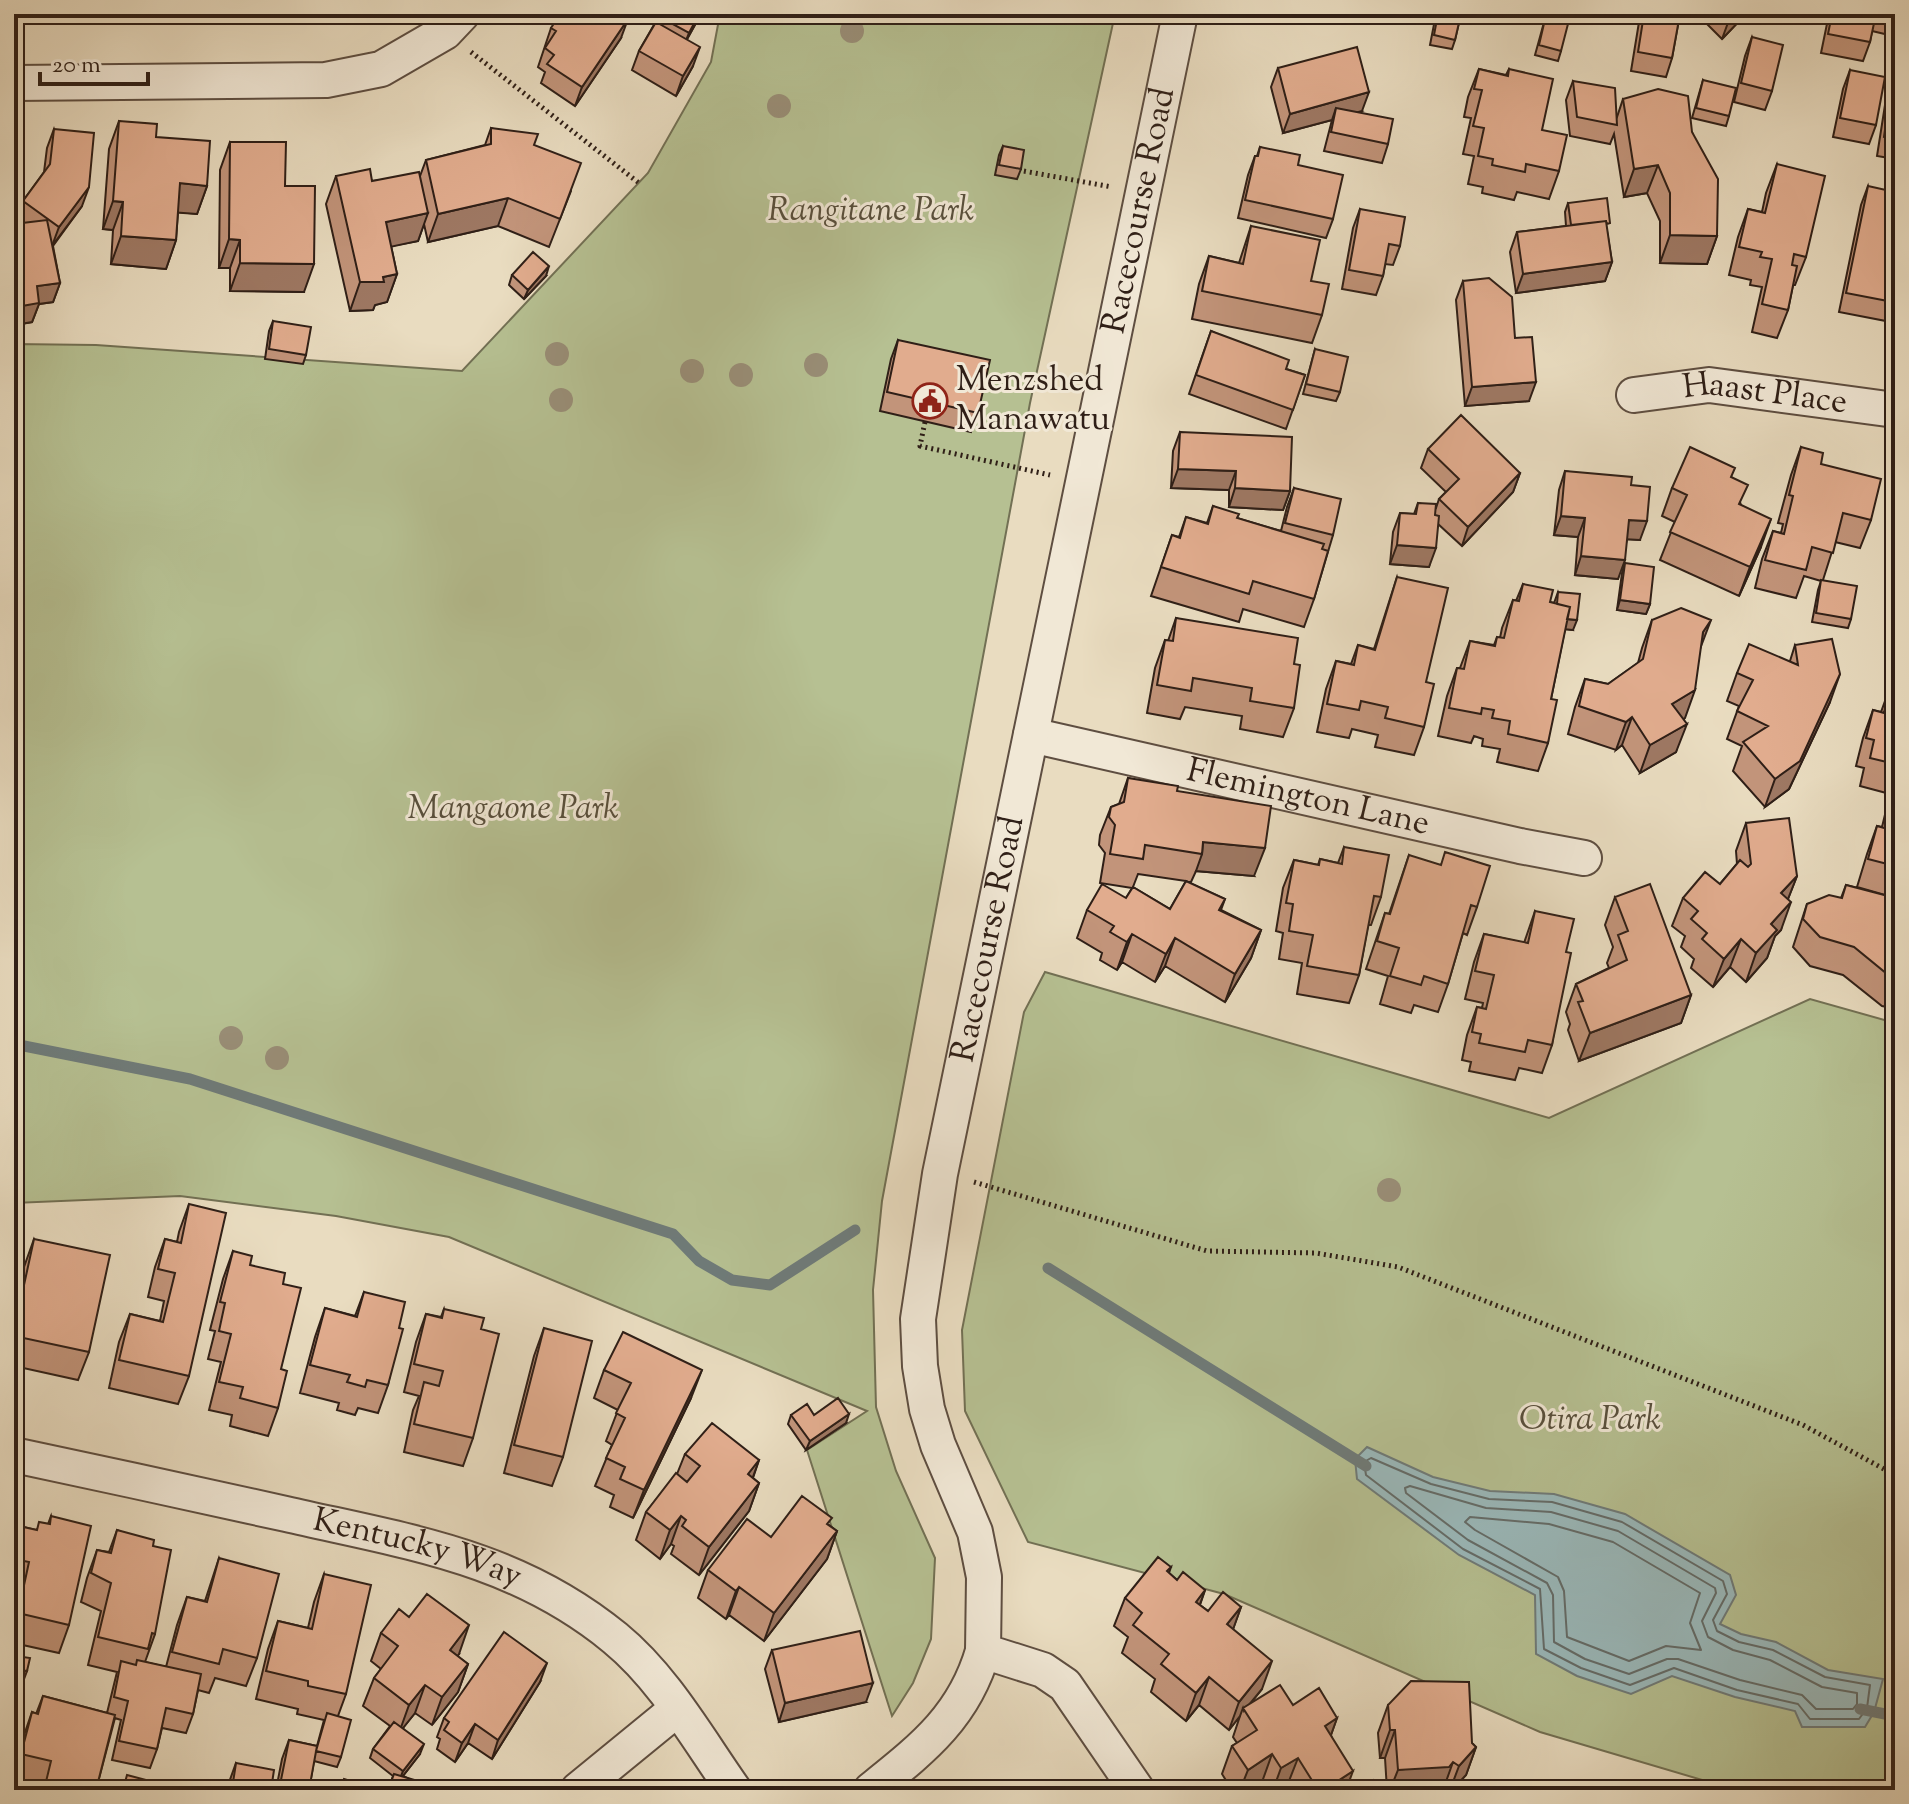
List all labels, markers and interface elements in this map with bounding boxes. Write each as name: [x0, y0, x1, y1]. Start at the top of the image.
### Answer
scale bar: [40, 36, 148, 86]
text: 20 m: [52, 49, 101, 83]
street label: Racecourse Road: [1090, 83, 1189, 338]
park label: Rangitane Park: [768, 187, 974, 236]
place label: Menzshed Manawatu: [956, 357, 1110, 445]
street label: Haast Place: [1679, 361, 1850, 428]
public building icon: Menzshed Manawatu: [911, 382, 949, 420]
street label: Flemington Lane: [1182, 747, 1434, 849]
park label: Mangaone Park: [407, 785, 619, 834]
street label: Racecourse Road: [939, 812, 1038, 1067]
park label: Otira Park: [1519, 1396, 1661, 1445]
street label: Kentucky Way: [308, 1496, 530, 1601]

